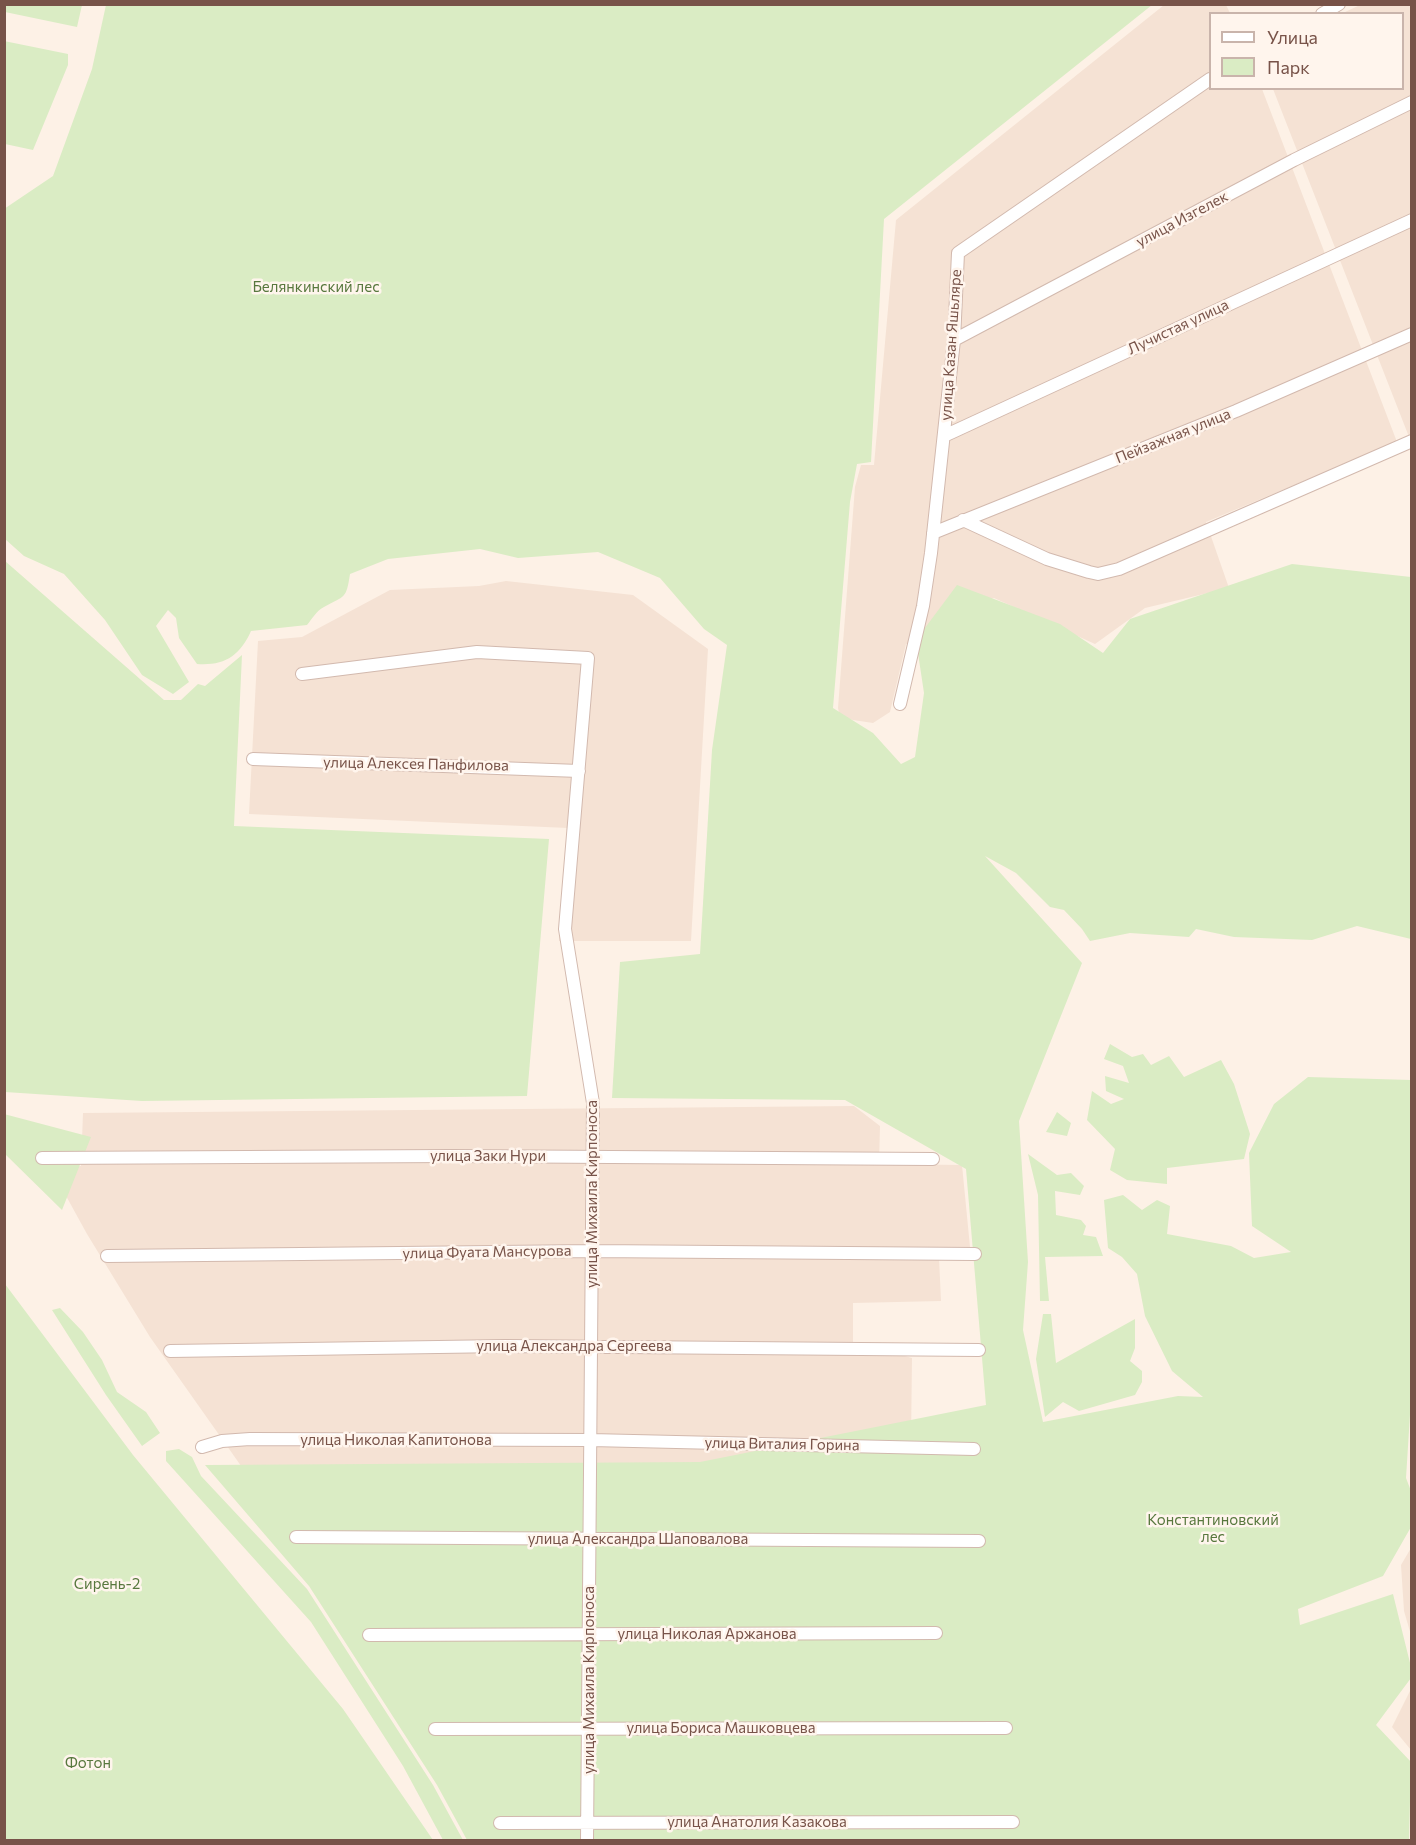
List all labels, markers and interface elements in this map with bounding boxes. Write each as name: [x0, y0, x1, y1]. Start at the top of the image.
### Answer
legend: [1209, 12, 1404, 90]
text: Улица: [1267, 26, 1318, 48]
text: Парк: [1267, 56, 1310, 78]
street label: улица Изгелек: [1133, 187, 1231, 251]
street label: улица Казан Яшьляре: [937, 269, 965, 421]
park label: Белянкинский лес: [252, 278, 380, 296]
street label: Лучистая улица: [1125, 296, 1231, 358]
street label: Пейзажная улица: [1113, 405, 1233, 467]
street label: улица Алексея Панфилова: [323, 753, 509, 775]
street label: улица Михаила Кирпоноса: [583, 1100, 601, 1288]
street label: улица Заки Нури: [430, 1147, 546, 1165]
street label: улица Фуата Мансурова: [402, 1242, 572, 1262]
street label: улица Александра Сергеева: [476, 1337, 672, 1355]
street label: улица Николая Капитонова: [300, 1431, 492, 1449]
street label: улица Виталия Горина: [704, 1434, 860, 1454]
park label: Константиновский лес: [1147, 1511, 1279, 1546]
street label: улица Александра Шаповалова: [528, 1530, 748, 1548]
park label: Сирень-2: [74, 1575, 140, 1593]
street label: улица Михаила Кирпоноса: [580, 1586, 598, 1774]
street label: улица Николая Аржанова: [617, 1625, 797, 1643]
street label: улица Бориса Машковцева: [626, 1719, 816, 1737]
park label: Фотон: [65, 1754, 111, 1772]
street label: улица Анатолия Казакова: [667, 1813, 847, 1831]

